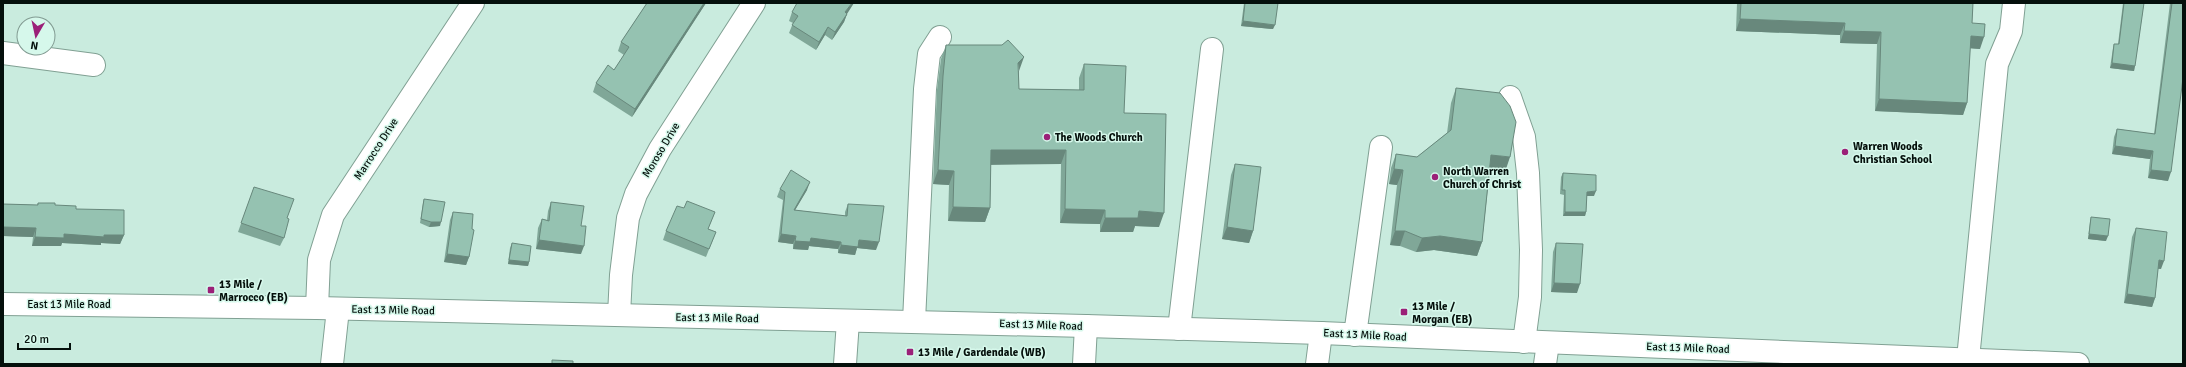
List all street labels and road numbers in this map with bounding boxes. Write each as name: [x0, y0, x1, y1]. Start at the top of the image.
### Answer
street label: Marrocco Drive: [351, 116, 401, 182]
street label: Moroso Drive: [640, 120, 682, 180]
street label: East 13 Mile Road: [27, 298, 111, 311]
street label: East 13 Mile Road: [351, 303, 435, 317]
street label: East 13 Mile Road: [675, 311, 759, 325]
street label: East 13 Mile Road: [999, 317, 1083, 333]
street label: East 13 Mile Road: [1323, 326, 1407, 344]
street label: East 13 Mile Road: [1646, 340, 1730, 356]

